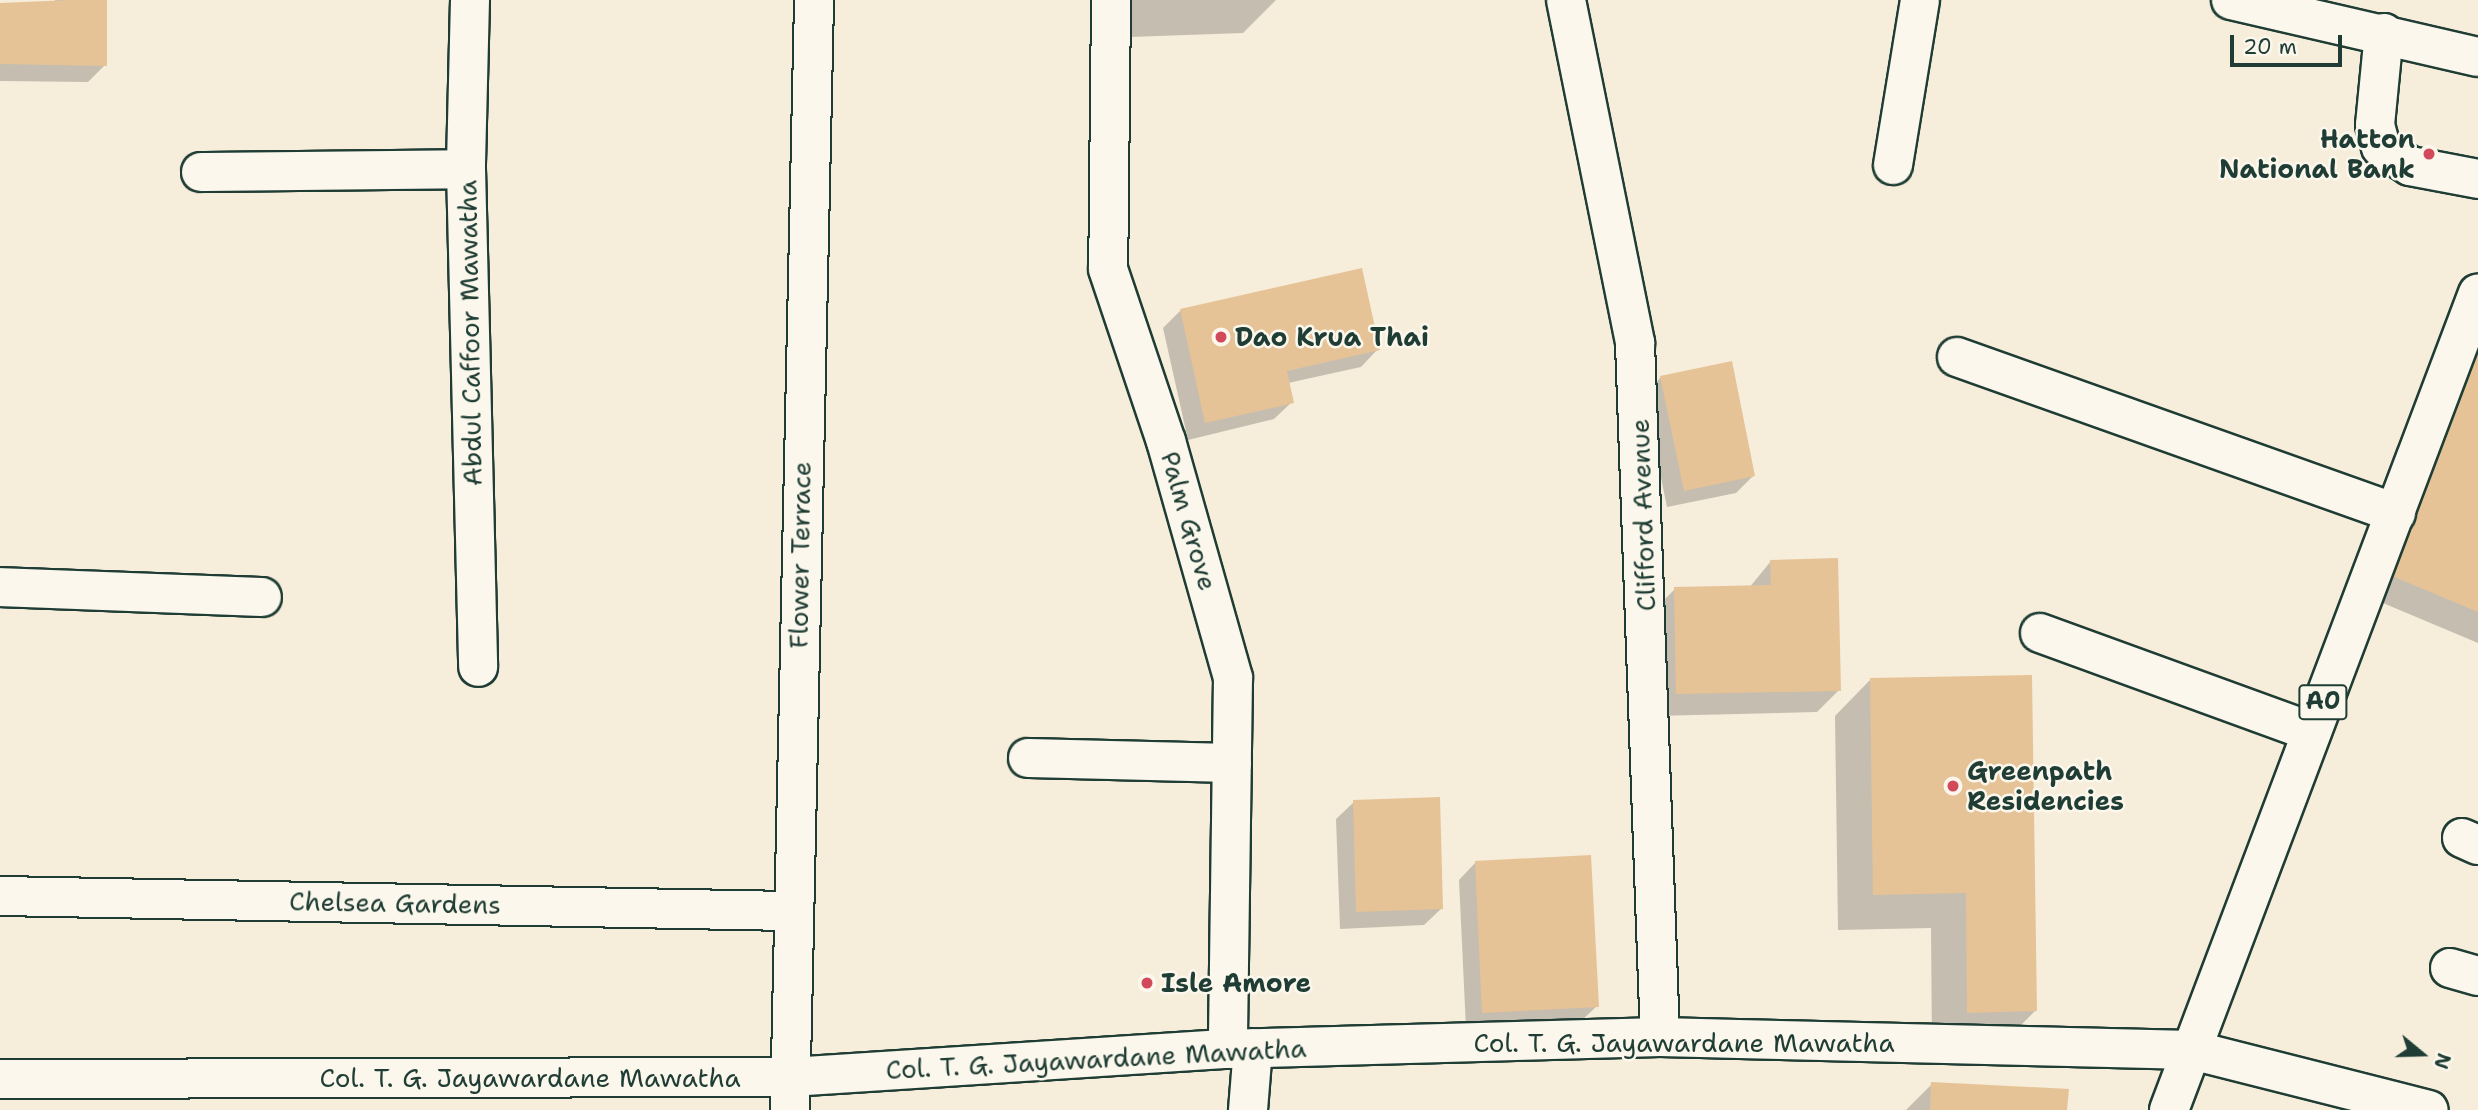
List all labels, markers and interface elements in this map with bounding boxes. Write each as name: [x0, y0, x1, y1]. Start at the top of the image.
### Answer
scale bar: [2233, 21, 2345, 65]
text: 20 m: [2243, 33, 2297, 61]
place label: Hatton National Bank: [2219, 123, 2415, 184]
marker: Hatton National Bank: [2421, 146, 2437, 162]
street label: Abdul Caffoor Mawatha: [452, 180, 488, 486]
place label: Dao Krua Thai: [1235, 321, 1429, 353]
marker: Dao Krua Thai: [1213, 329, 1229, 345]
street label: Clifford Avenue: [1624, 418, 1662, 612]
street label: Palm Grove: [1154, 448, 1224, 594]
street label: Flower Terrace: [783, 461, 817, 649]
road number: A0: [2297, 682, 2349, 722]
place label: Greenpath Residencies: [1967, 755, 2124, 816]
marker: Greenpath Residencies: [1945, 778, 1961, 794]
street label: Chelsea Gardens: [289, 886, 501, 920]
place label: Isle Amore: [1161, 967, 1311, 999]
marker: Isle Amore: [1139, 975, 1155, 991]
north arrow: [2387, 1019, 2457, 1089]
street label: Col. T. G. Jayawardane Mawatha: [1473, 1027, 1895, 1059]
street label: Col. T. G. Jayawardane Mawatha: [885, 1032, 1307, 1086]
text: N: [2428, 1050, 2457, 1072]
street label: Col. T. G. Jayawardane Mawatha: [319, 1062, 741, 1094]

